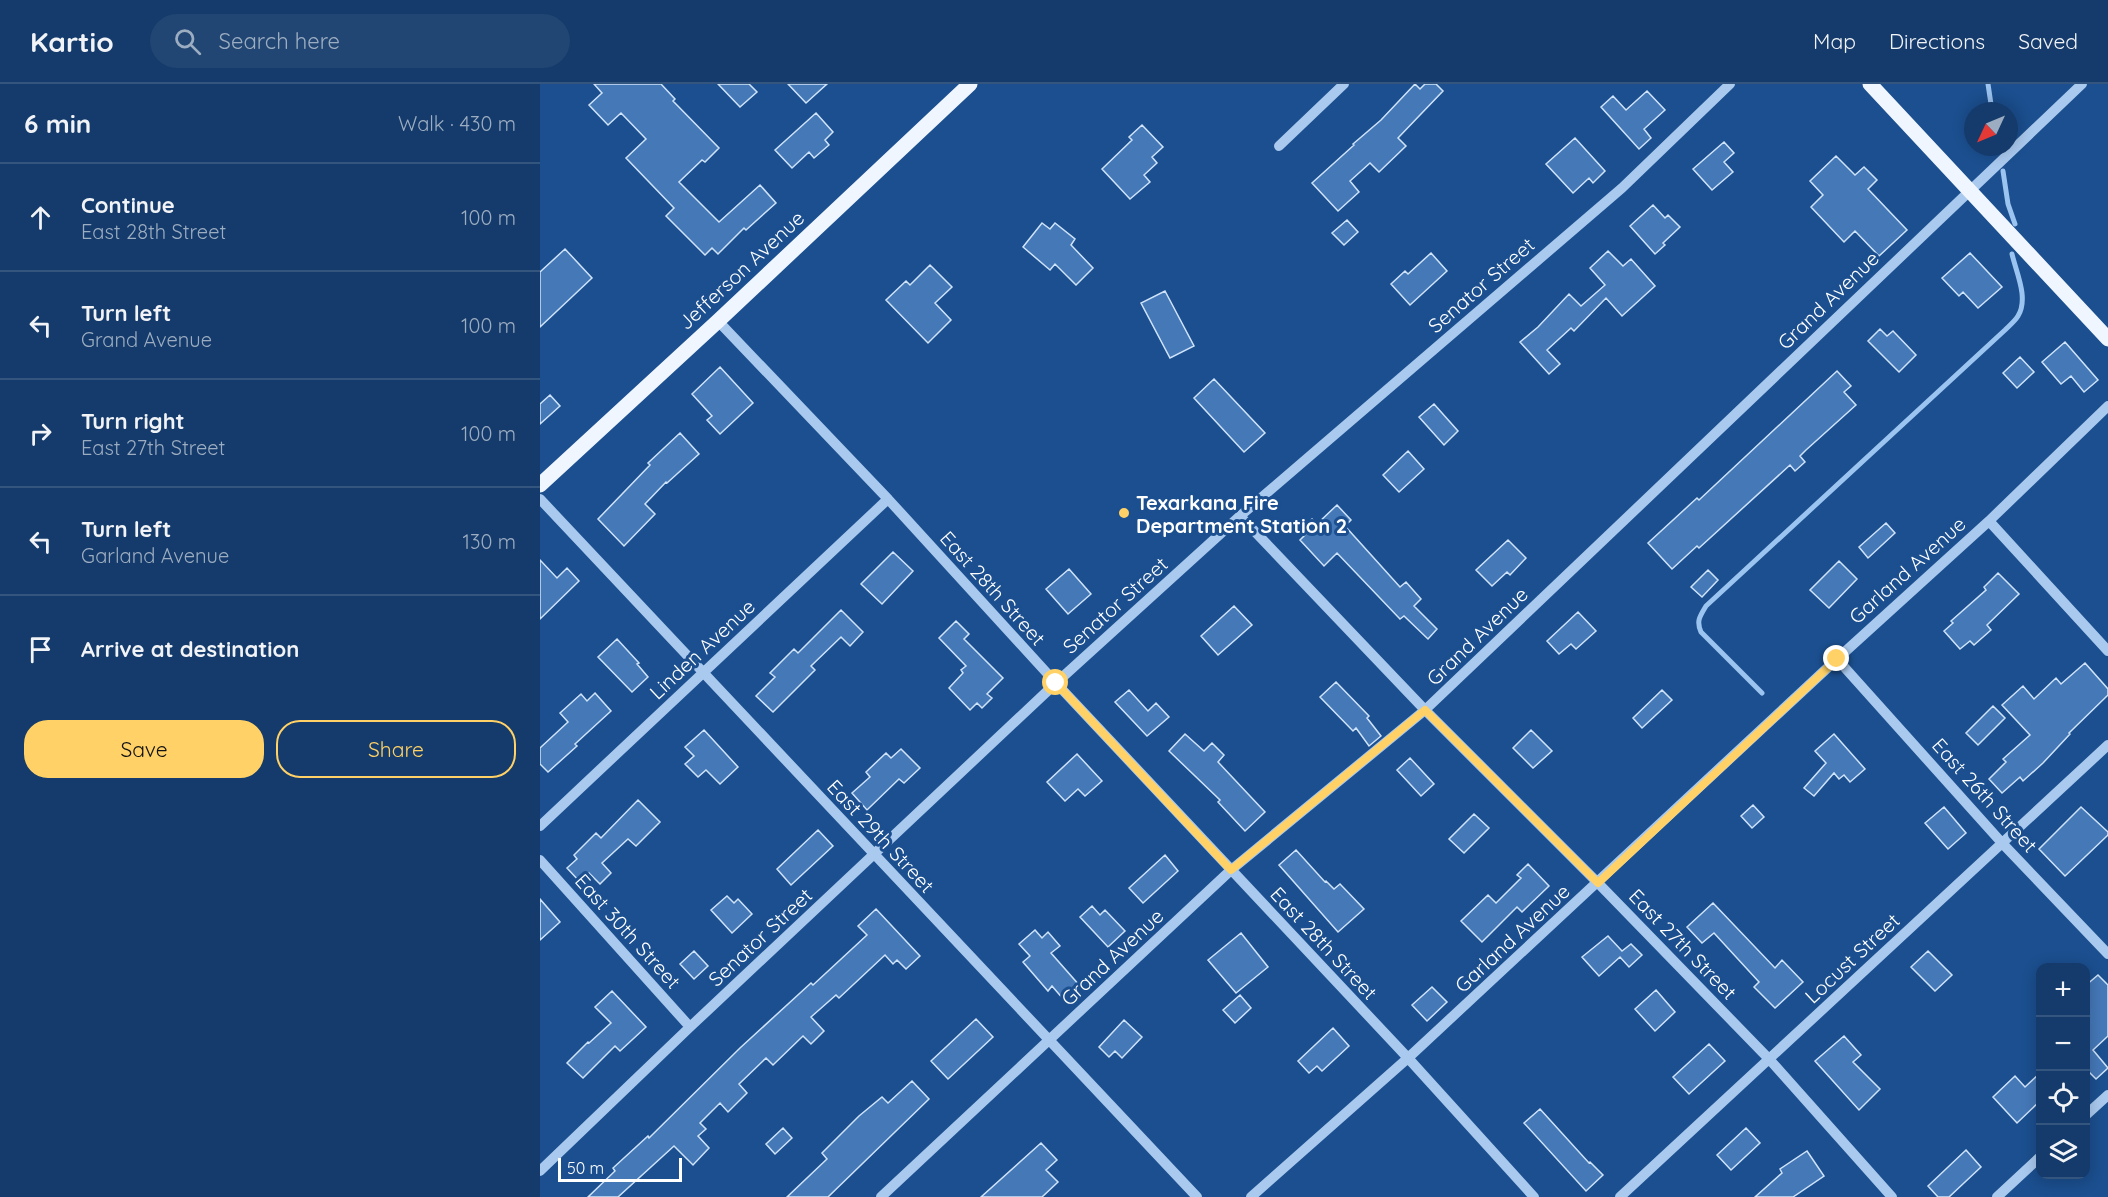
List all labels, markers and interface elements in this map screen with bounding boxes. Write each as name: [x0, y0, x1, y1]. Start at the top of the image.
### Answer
search box: [150, 14, 570, 68]
text: Kartio: [30, 24, 114, 59]
icon: search: [171, 25, 204, 58]
text: Search here: [219, 27, 340, 55]
text: Map: [1813, 28, 1856, 54]
text: Directions: [1889, 28, 1985, 54]
text: Saved: [2018, 28, 2078, 54]
north arrow: [1964, 102, 2018, 156]
text: 6 min: [24, 107, 91, 140]
text: Walk · 430 m: [398, 111, 516, 136]
text: Continue: [81, 191, 175, 219]
icon: ahead: [24, 201, 57, 234]
text: 100 m: [461, 205, 516, 230]
street label: Jefferson Avenue: [673, 205, 809, 335]
text: East 28th Street: [81, 219, 226, 244]
street label: Senator Street: [1423, 232, 1539, 338]
street label: Grand Avenue: [1772, 245, 1884, 355]
text: Turn left: [81, 299, 171, 327]
icon: left: [24, 309, 57, 342]
text: 100 m: [461, 313, 516, 338]
text: Grand Avenue: [81, 327, 212, 352]
text: Turn right: [81, 407, 185, 435]
icon: right: [24, 417, 57, 450]
text: 100 m: [461, 421, 516, 446]
text: East 27th Street: [81, 435, 225, 460]
place label: Texarkana Fire Department Station 2: [1136, 490, 1347, 538]
marker: Texarkana Fire Department Station 2: [1117, 506, 1131, 520]
street label: Garland Avenue: [1844, 511, 1970, 629]
text: Turn left: [81, 515, 171, 543]
icon: left: [24, 525, 57, 558]
street label: East 28th Street: [935, 526, 1051, 650]
text: 130 m: [463, 529, 516, 554]
text: Garland Avenue: [81, 543, 229, 568]
street label: Senator Street: [1057, 551, 1173, 659]
street label: Grand Avenue: [1421, 581, 1533, 691]
street label: Linden Avenue: [644, 594, 760, 704]
icon: arrive: [24, 633, 57, 666]
text: Arrive at destination: [81, 635, 299, 663]
route end: [1823, 645, 1849, 671]
route start: [1042, 669, 1068, 695]
button: Save: [24, 720, 264, 778]
button: Share: [276, 720, 516, 778]
street label: East 26th Street: [1927, 733, 2043, 857]
street label: East 29th Street: [822, 774, 940, 898]
street label: East 30th Street: [570, 868, 686, 994]
street label: Garland Avenue: [1449, 878, 1575, 998]
street label: East 28th Street: [1265, 881, 1383, 1005]
street label: Senator Street: [703, 882, 817, 991]
street label: East 27th Street: [1624, 883, 1742, 1005]
street label: Grand Avenue: [1056, 903, 1168, 1011]
street label: Locust Street: [1799, 908, 1905, 1008]
map controls: [2036, 963, 2090, 1179]
button: +: [2036, 963, 2090, 1017]
button: −: [2036, 1017, 2090, 1071]
button: locate: [2036, 1071, 2090, 1125]
button: layers: [2036, 1125, 2090, 1179]
scale bar: [558, 1155, 682, 1182]
text: 50 m: [567, 1158, 604, 1178]

